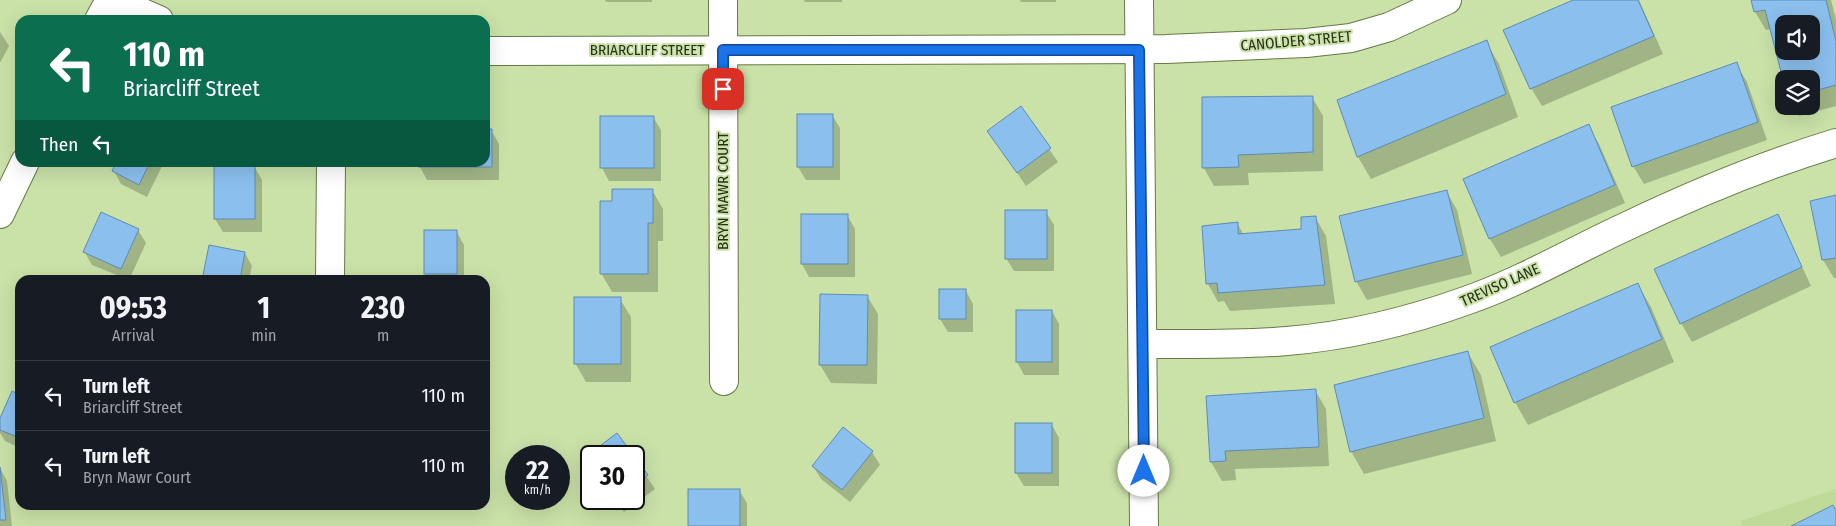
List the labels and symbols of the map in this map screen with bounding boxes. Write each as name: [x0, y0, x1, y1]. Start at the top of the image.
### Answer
street label: CANOLDER STREET: [1240, 27, 1352, 55]
street label: BRIARCLIFF STREET: [590, 41, 704, 59]
pin: [702, 68, 744, 110]
street label: BRYN MAWR COURT: [714, 132, 732, 250]
street label: TREVISO LANE: [1458, 260, 1542, 310]
position arrow: [1117, 444, 1169, 496]
speed limit sign: 30: [580, 445, 645, 510]

